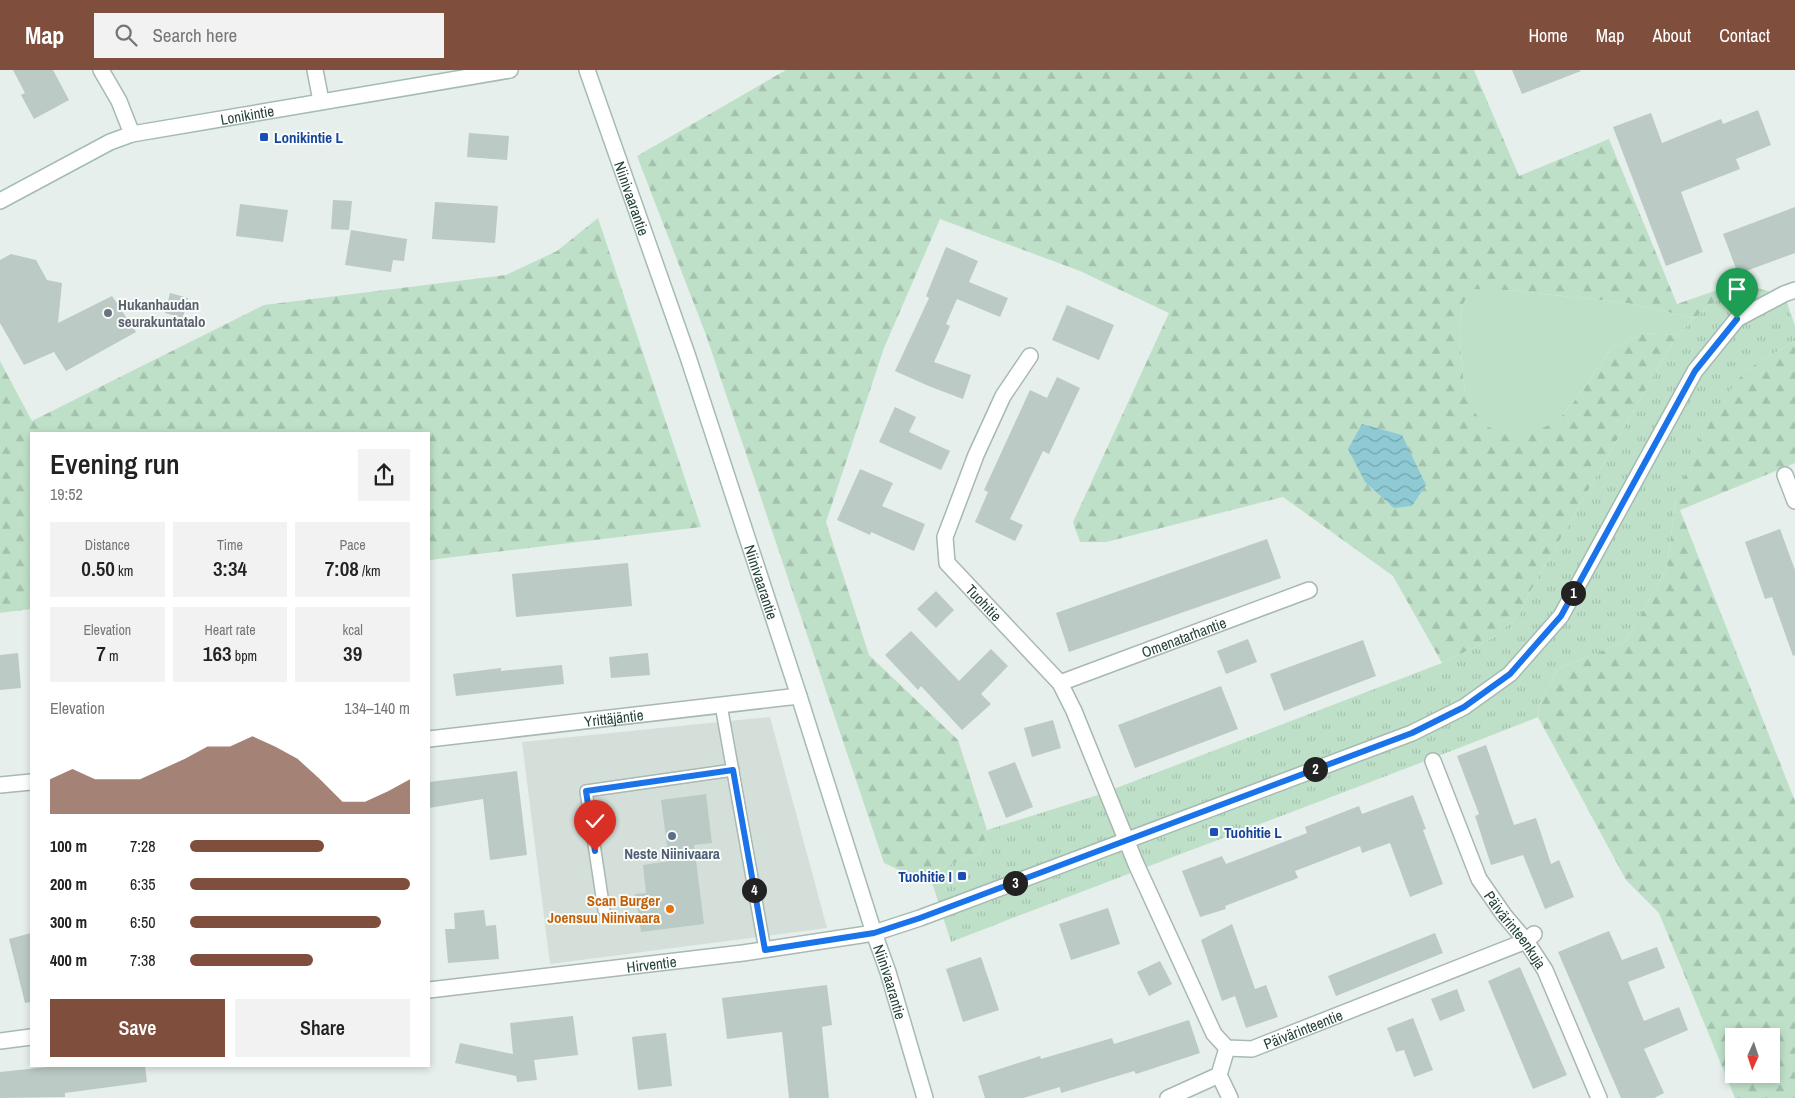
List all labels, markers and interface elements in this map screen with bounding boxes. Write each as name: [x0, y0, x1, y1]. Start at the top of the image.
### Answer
search box: [94, 13, 444, 58]
text: Map: [25, 19, 64, 51]
icon: search: [112, 21, 140, 49]
text: Search here: [152, 22, 237, 48]
text: Home: [1528, 23, 1568, 48]
text: Map: [1596, 23, 1625, 48]
text: About: [1653, 23, 1691, 48]
text: Contact: [1719, 23, 1770, 48]
street label: Lonikintie: [219, 100, 276, 129]
place label: Lonikintie L: [274, 127, 344, 148]
marker: Lonikintie L: [258, 131, 270, 143]
street label: Niinivaarantie: [609, 158, 655, 238]
pin: [1716, 268, 1758, 319]
icon: arrive: [1723, 275, 1751, 303]
place label: Hukanhaudan seurakuntatalo: [118, 294, 206, 332]
marker: Hukanhaudan seurakuntatalo: [102, 307, 114, 319]
text: Evening run: [50, 445, 180, 483]
button: share: [358, 449, 410, 501]
text: 19:52: [50, 483, 83, 505]
text: Distance: [85, 536, 130, 554]
text: Time: [217, 536, 243, 554]
text: Pace: [340, 536, 366, 554]
street label: Niinivaarantie: [740, 542, 784, 622]
text: 0.50: [81, 554, 115, 583]
text: 3:34: [213, 554, 247, 583]
text: 7:08: [325, 554, 359, 583]
text: km: [115, 562, 133, 580]
text: /km: [359, 562, 381, 580]
street label: Tuohitie: [961, 579, 1007, 626]
pin: 1: [1560, 580, 1586, 606]
text: 1: [1570, 584, 1577, 602]
street label: Omenatarhantie: [1138, 611, 1229, 662]
text: Elevation: [83, 621, 131, 639]
text: Heart rate: [204, 621, 256, 639]
text: kcal: [342, 621, 363, 639]
text: 7: [96, 639, 106, 668]
text: 163: [203, 639, 232, 668]
text: 39: [343, 639, 362, 668]
text: m: [106, 647, 119, 665]
text: bpm: [232, 647, 257, 665]
text: Elevation: [50, 697, 105, 719]
text: 134–140 m: [344, 697, 410, 719]
street label: Yrittäjäntie: [583, 704, 645, 731]
pin: 2: [1302, 756, 1328, 782]
text: 2: [1312, 760, 1319, 778]
pin: [574, 800, 616, 851]
icon: check: [581, 807, 609, 835]
place label: Tuohitie L: [1224, 822, 1282, 843]
marker: Tuohitie L: [1208, 826, 1220, 838]
marker: Neste Niinivaara: [666, 830, 678, 842]
text: 100 m: [50, 835, 87, 857]
text: 7:28: [130, 835, 156, 857]
place label: Neste Niinivaara: [624, 843, 720, 864]
place label: Tuohitie I: [898, 866, 952, 887]
marker: Tuohitie I: [956, 870, 968, 882]
pin: 3: [1002, 870, 1028, 896]
text: 200 m: [50, 873, 87, 895]
text: 6:35: [130, 873, 156, 895]
text: 3: [1012, 874, 1019, 892]
pin: 4: [742, 878, 766, 902]
text: 4: [751, 881, 758, 899]
street label: Päivärinteenkuja: [1480, 886, 1552, 973]
place label: Scan Burger Joensuu Niinivaara: [547, 890, 660, 928]
marker: Scan Burger Joensuu Niinivaara: [664, 903, 676, 915]
text: 300 m: [50, 911, 87, 933]
text: 6:50: [130, 911, 156, 933]
street label: Niinivaarantie: [868, 941, 912, 1022]
text: 400 m: [50, 949, 87, 971]
text: 7:38: [130, 949, 156, 971]
street label: Hirventie: [625, 950, 678, 977]
button: Save: [50, 999, 225, 1057]
button: Share: [235, 999, 410, 1057]
street label: Päivärinteentie: [1260, 1004, 1346, 1054]
north arrow: [1725, 1028, 1780, 1082]
map controls: [1725, 1028, 1780, 1083]

